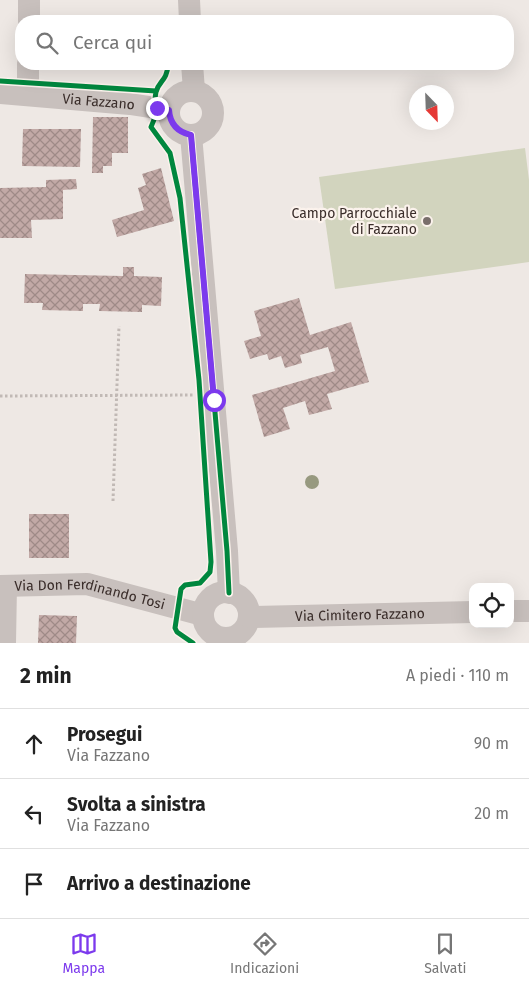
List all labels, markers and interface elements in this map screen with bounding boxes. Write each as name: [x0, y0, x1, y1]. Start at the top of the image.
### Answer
search box: [15, 15, 514, 70]
icon: search: [33, 29, 61, 57]
text: Cerca qui: [73, 31, 152, 54]
north arrow: [409, 85, 454, 130]
street label: Via Fazzano: [62, 90, 136, 113]
route end: [146, 97, 169, 120]
place label: Campo Parrocchiale di Fazzano: [292, 205, 417, 238]
marker: Campo Parrocchiale di Fazzano: [421, 215, 433, 227]
route start: [203, 389, 226, 412]
street label: Via Don Ferdinando Tosi: [14, 575, 167, 613]
map controls: [469, 583, 514, 628]
button: locate: [469, 583, 514, 628]
street label: Via Cimitero Fazzano: [295, 605, 425, 624]
text: 2 min: [20, 663, 72, 689]
text: A piedi · 110 m: [406, 666, 509, 685]
text: Prosegui: [67, 723, 142, 746]
icon: ahead: [20, 730, 48, 758]
text: 90 m: [474, 734, 509, 753]
text: Via Fazzano: [67, 746, 150, 765]
text: Svolta a sinistra: [67, 793, 206, 816]
icon: left: [20, 800, 48, 828]
text: 20 m: [474, 804, 509, 823]
text: Via Fazzano: [67, 816, 150, 835]
icon: arrive: [20, 870, 48, 898]
text: Arrivo a destinazione: [67, 872, 251, 895]
tab: Mappa: [62, 930, 105, 977]
tab: Indicazioni: [230, 930, 299, 977]
tab: Salvati: [424, 930, 467, 977]

